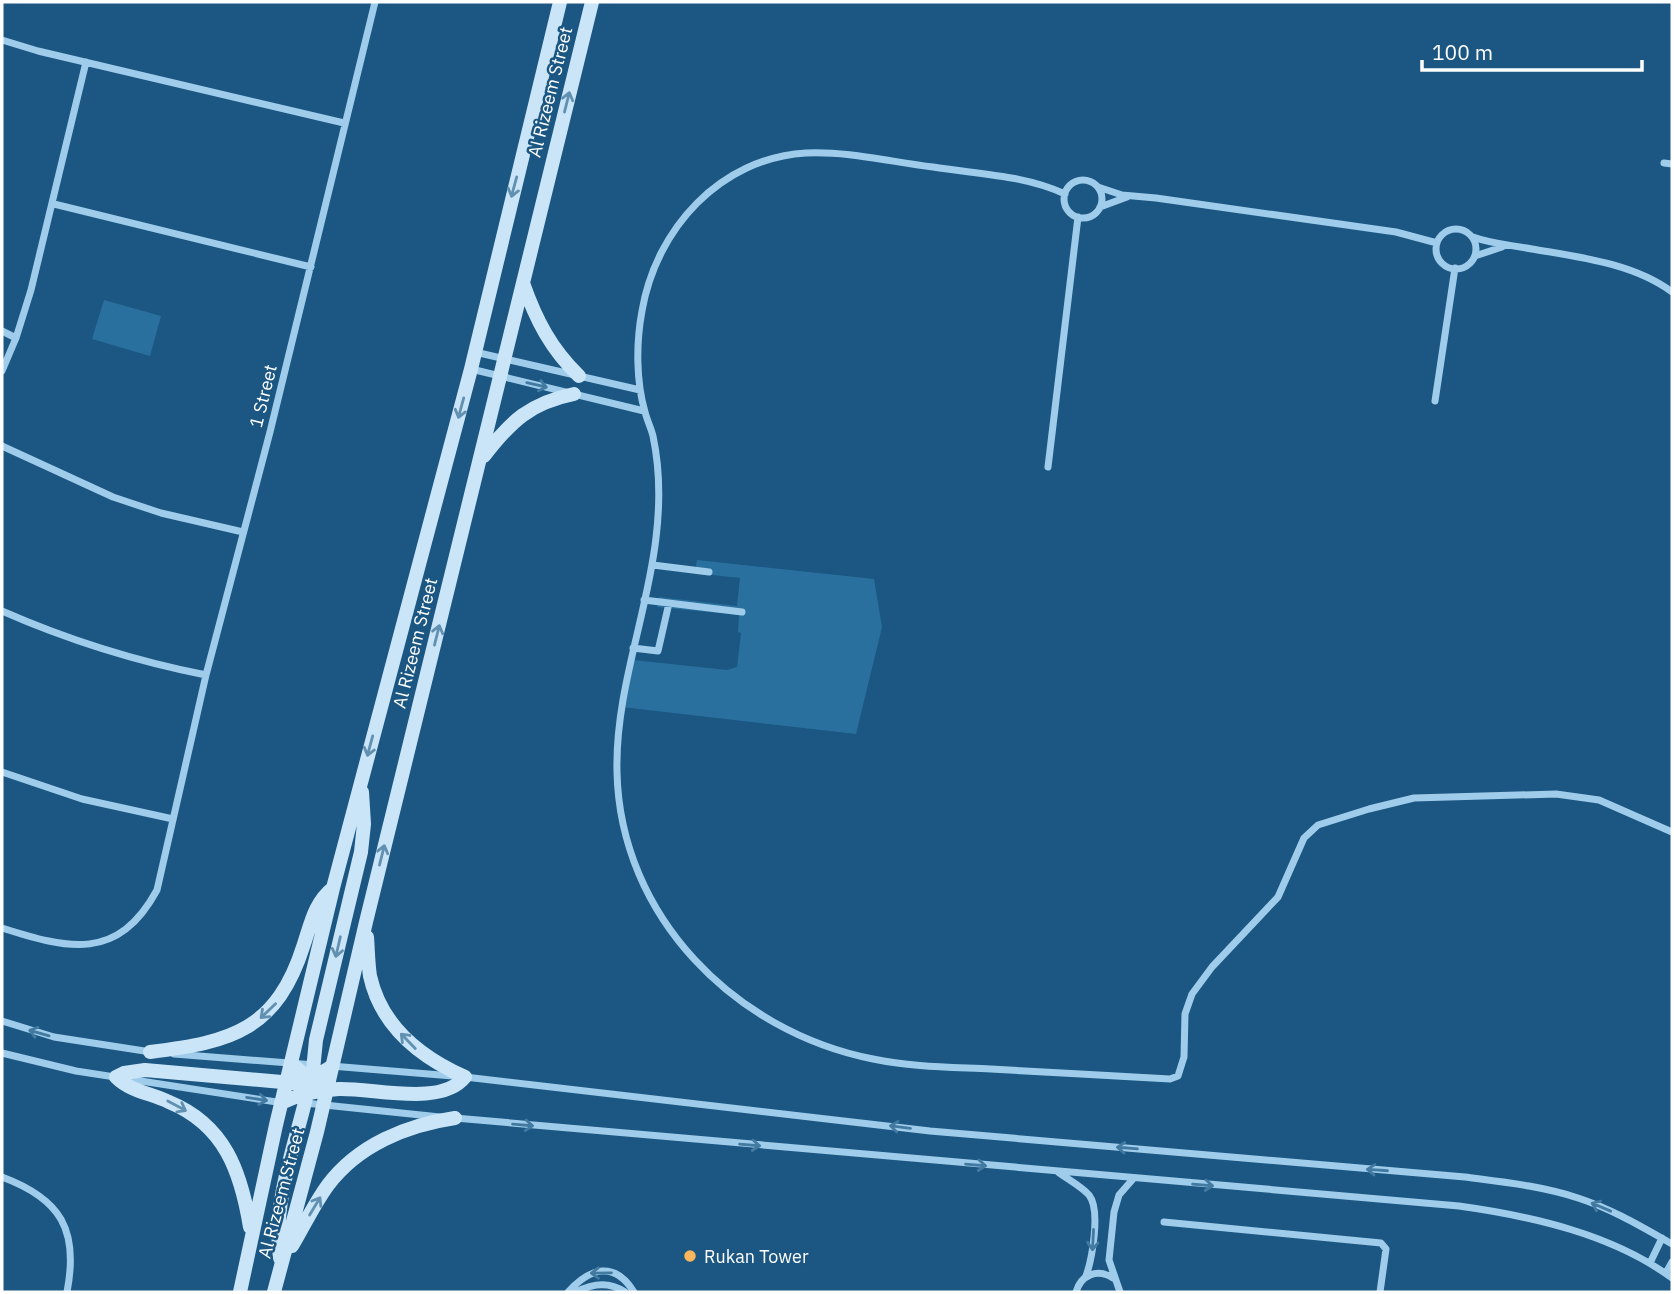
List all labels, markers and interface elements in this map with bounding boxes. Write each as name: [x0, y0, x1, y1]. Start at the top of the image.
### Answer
street label: Al Rizeem Street: [523, 24, 577, 160]
scale bar: [1422, 28, 1642, 72]
text: 100 m: [1432, 38, 1493, 66]
one-way arrow: [561, 91, 574, 114]
one-way arrow: [507, 175, 520, 198]
street label: 1 Street: [244, 362, 282, 430]
one-way arrow: [525, 379, 548, 393]
one-way arrow: [453, 397, 466, 419]
street label: Al Rizeem Street: [388, 575, 442, 711]
one-way arrow: [431, 624, 444, 646]
one-way arrow: [363, 734, 376, 757]
one-way arrow: [376, 844, 389, 867]
one-way arrow: [331, 935, 345, 958]
one-way arrow: [260, 1002, 277, 1019]
one-way arrow: [29, 1025, 51, 1038]
one-way arrow: [399, 1032, 416, 1049]
one-way arrow: [245, 1093, 267, 1106]
one-way arrow: [166, 1100, 187, 1113]
one-way arrow: [511, 1118, 534, 1131]
one-way arrow: [889, 1121, 912, 1134]
street label: Al Rizeem Street: [253, 1125, 309, 1261]
one-way arrow: [738, 1139, 761, 1152]
one-way arrow: [1116, 1141, 1138, 1154]
one-way arrow: [965, 1159, 987, 1172]
one-way arrow: [1367, 1163, 1389, 1176]
one-way arrow: [1191, 1179, 1214, 1192]
one-way arrow: [308, 1197, 322, 1217]
one-way arrow: [1591, 1200, 1612, 1213]
one-way arrow: [1086, 1228, 1099, 1251]
place label: Rukan Tower: [704, 1245, 809, 1268]
marker: Rukan Tower: [682, 1248, 698, 1264]
one-way arrow: [590, 1266, 613, 1280]

